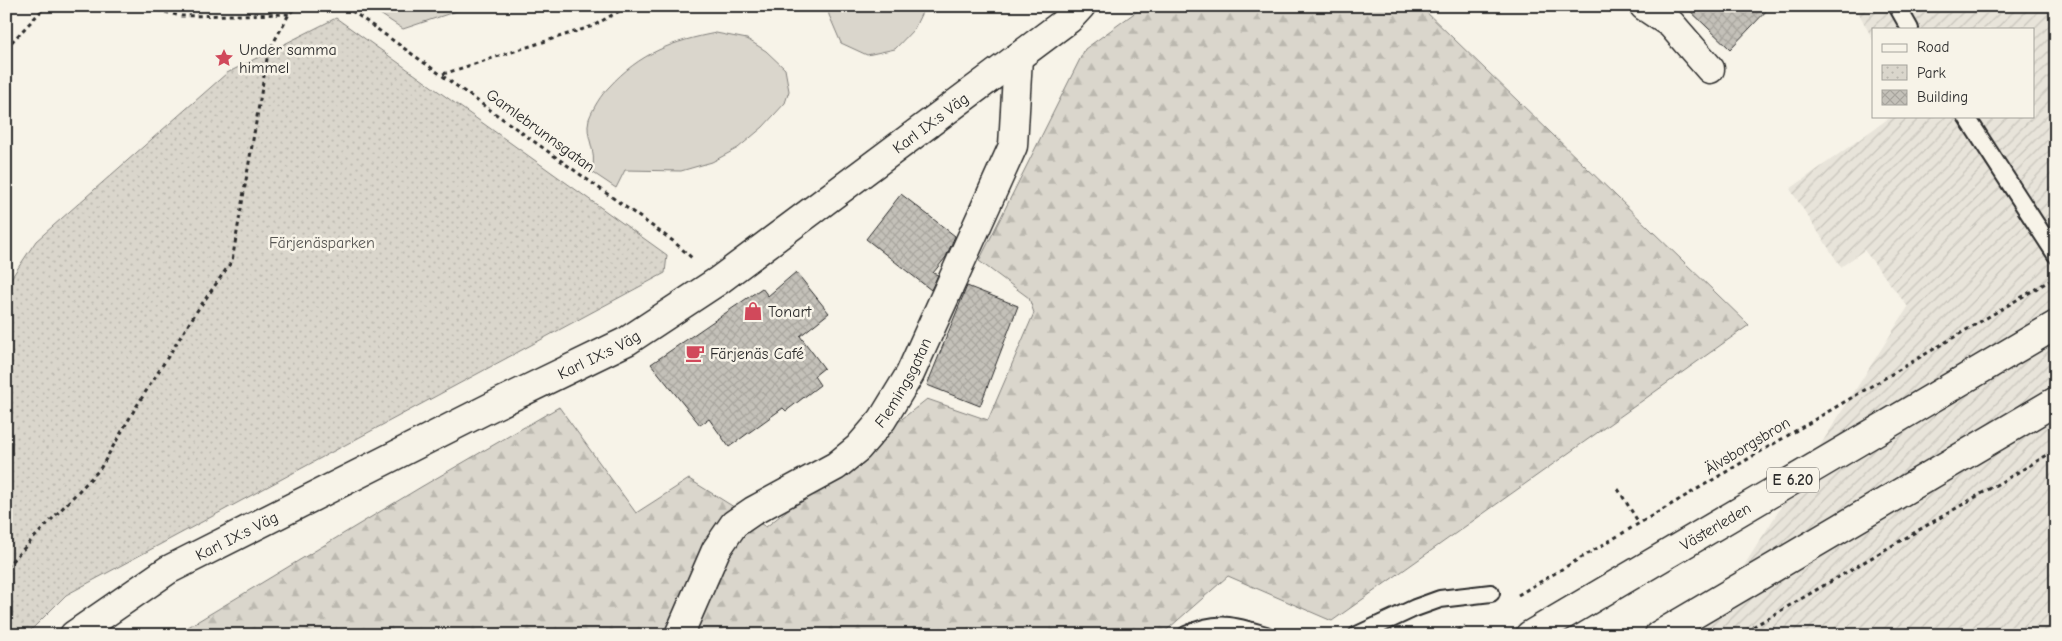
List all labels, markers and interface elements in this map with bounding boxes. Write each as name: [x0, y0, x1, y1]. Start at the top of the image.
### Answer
legend: [1872, 28, 2034, 118]
text: Road: [1917, 38, 1949, 56]
place label: Under samma himmel: [239, 41, 337, 77]
place icon: Under samma himmel: [213, 47, 235, 69]
text: Park: [1917, 64, 1946, 82]
street label: Gamlebrunnsgatan: [483, 85, 598, 176]
text: Building: [1917, 88, 1968, 106]
street label: Karl IX:s Väg: [889, 89, 972, 158]
park label: Färjenäsparken: [269, 234, 375, 252]
shop icon: Tonart: [742, 300, 764, 322]
place label: Tonart: [768, 303, 812, 321]
street label: Karl IX:s Väg: [555, 327, 644, 383]
street label: Flemingsgatan: [871, 335, 935, 432]
cafe icon: Färjenäs Café: [684, 342, 706, 364]
place label: Färjenäs Café: [710, 345, 804, 363]
street label: Älvsborgsbron: [1702, 413, 1793, 478]
road number: E 6.20: [1767, 468, 1819, 492]
street label: Västerleden: [1677, 499, 1754, 554]
street label: Karl IX:s Väg: [193, 508, 281, 565]

